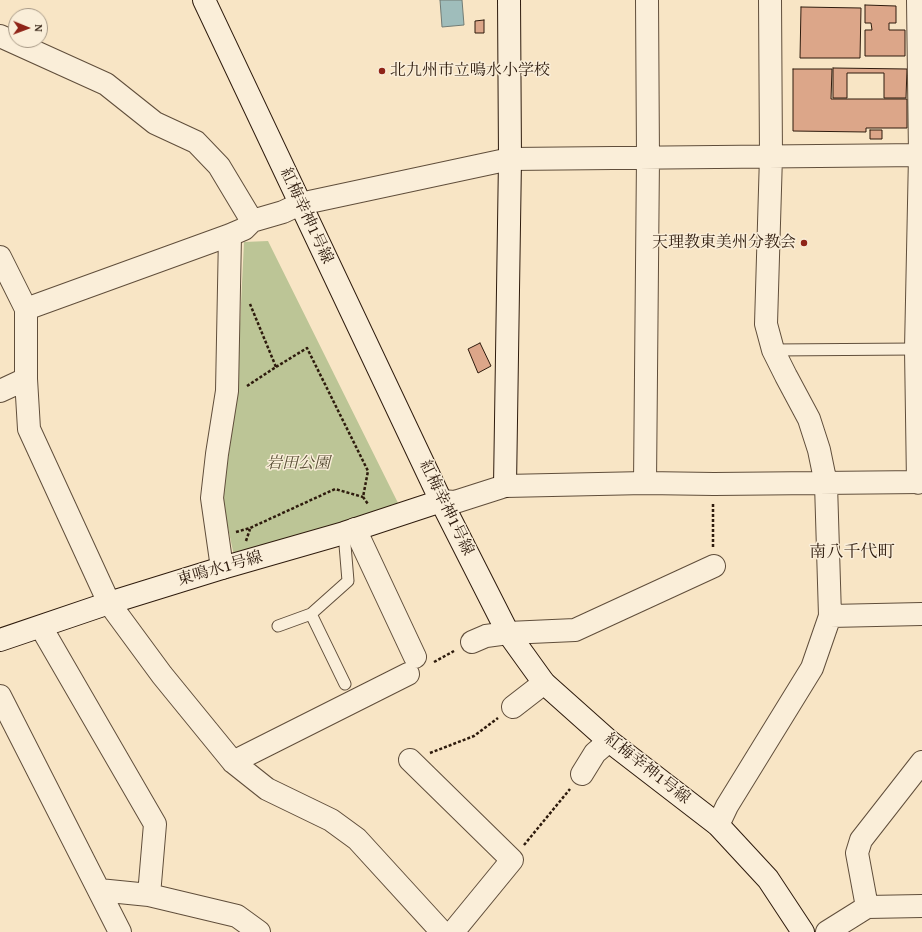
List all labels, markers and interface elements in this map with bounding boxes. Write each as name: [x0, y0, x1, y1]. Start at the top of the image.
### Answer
north arrow: [8, 8, 48, 48]
text: N: [31, 24, 47, 32]
place label: 北九州市立鳴水小学校: [390, 61, 550, 81]
marker: 北九州市立鳴水小学校: [377, 66, 387, 76]
street label: 紅梅幸神1号線: [275, 165, 337, 267]
place label: 天理教東美州分教会: [652, 233, 796, 253]
marker: 天理教東美州分教会: [799, 238, 809, 248]
park label: 岩田公園: [266, 454, 330, 474]
street label: 紅梅幸神1号線: [415, 457, 477, 559]
district label: 南八千代町: [810, 543, 894, 563]
street label: 東鳴水1号線: [175, 548, 265, 590]
street label: 紅梅幸神1号線: [600, 730, 694, 808]

